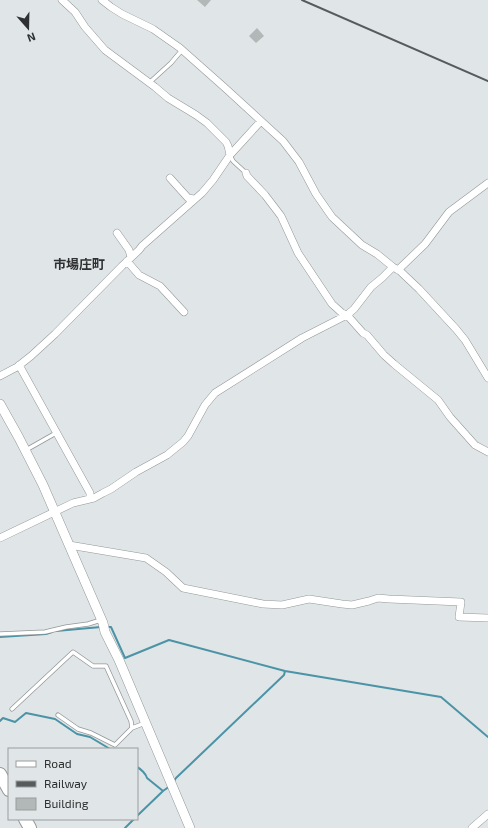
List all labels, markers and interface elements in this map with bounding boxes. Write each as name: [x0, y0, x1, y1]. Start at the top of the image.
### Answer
north arrow: [8, 8, 48, 48]
text: N: [26, 30, 38, 45]
district label: 市場庄町: [53, 256, 105, 272]
legend: [8, 748, 138, 820]
text: Road: [44, 756, 72, 770]
text: Railway: [44, 776, 88, 790]
text: Building: [44, 796, 89, 810]

